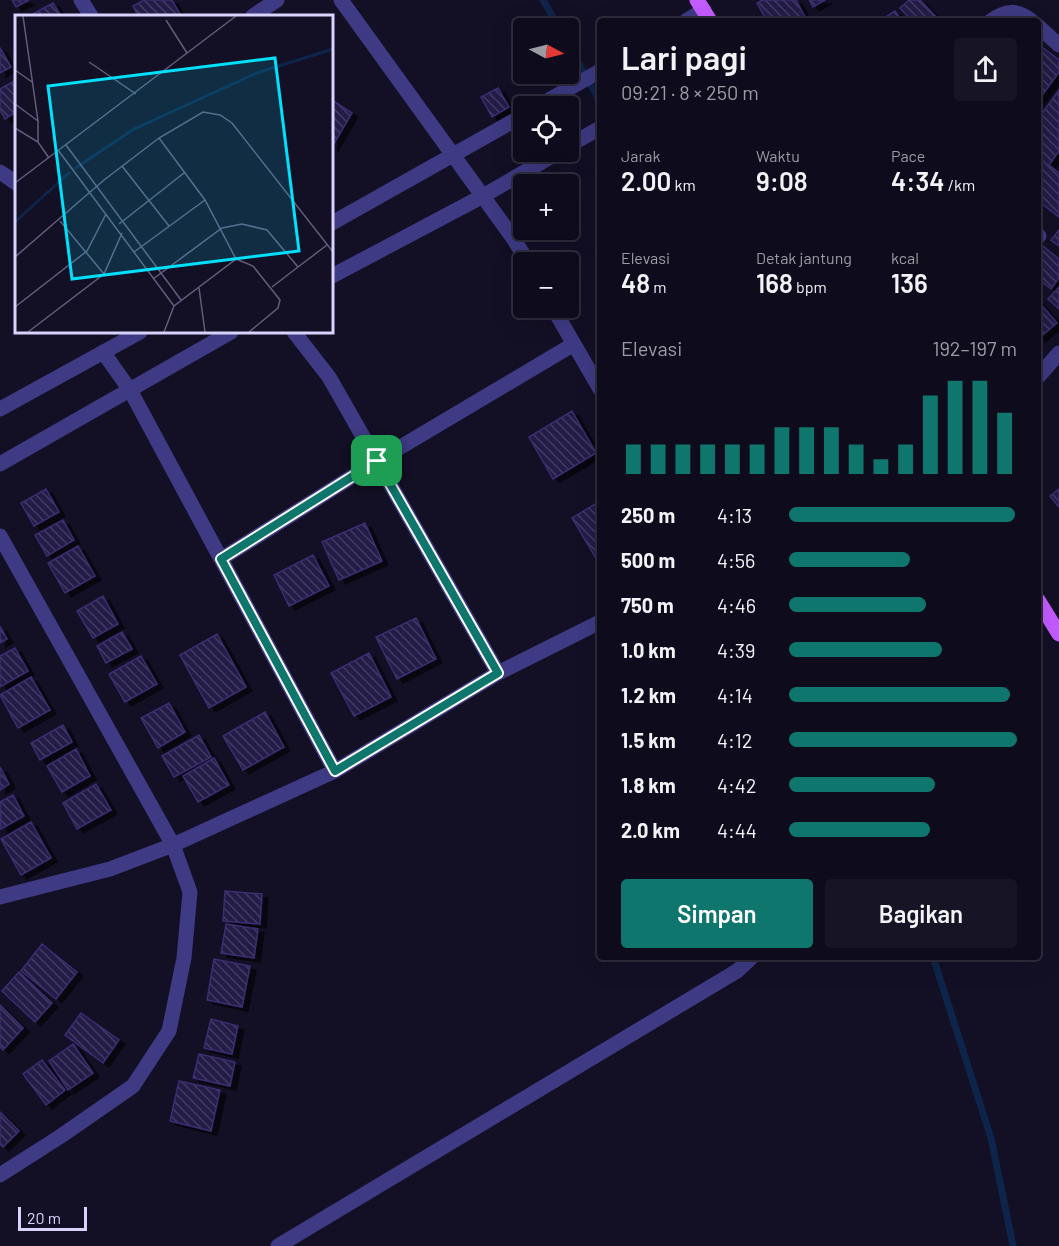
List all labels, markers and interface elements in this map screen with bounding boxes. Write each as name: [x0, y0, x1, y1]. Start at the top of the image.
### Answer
inset map: [15, 15, 333, 333]
north arrow: [513, 18, 579, 84]
map controls: [513, 18, 579, 318]
text: Lari pagi: [621, 37, 747, 77]
button: share: [954, 38, 1017, 101]
text: 09:21 · 8 × 250 m: [621, 80, 759, 104]
button: locate: [513, 96, 579, 162]
text: Jarak: [621, 146, 660, 165]
text: Waktu: [756, 146, 800, 165]
text: Pace: [891, 146, 925, 165]
text: 2.00: [621, 165, 671, 196]
text: 9:08: [756, 165, 808, 196]
text: 4:34: [891, 165, 944, 196]
button: +: [513, 174, 579, 240]
text: km: [671, 175, 696, 194]
text: /km: [944, 175, 975, 194]
text: Elevasi: [621, 248, 670, 267]
text: Detak jantung: [756, 248, 852, 267]
text: kcal: [891, 248, 919, 267]
button: −: [513, 252, 579, 318]
text: 48: [621, 267, 650, 298]
text: 168: [756, 267, 793, 298]
text: 136: [891, 267, 928, 298]
text: m: [650, 277, 667, 296]
text: bpm: [793, 277, 827, 296]
text: Elevasi: [621, 336, 682, 360]
text: 192–197 m: [932, 336, 1017, 360]
pin: [351, 435, 402, 486]
icon: arrive: [360, 444, 393, 477]
text: 250 m: [621, 503, 675, 527]
text: 4:13: [717, 503, 752, 527]
text: 500 m: [621, 548, 675, 572]
text: 4:56: [717, 548, 755, 572]
text: 750 m: [621, 593, 674, 617]
text: 4:46: [717, 593, 756, 617]
text: 1.0 km: [621, 638, 676, 662]
text: 4:39: [717, 638, 756, 662]
text: 1.2 km: [621, 683, 676, 707]
text: 4:14: [717, 683, 753, 707]
text: 1.5 km: [621, 728, 676, 752]
text: 4:12: [717, 728, 753, 752]
text: 1.8 km: [621, 773, 676, 797]
text: 4:42: [717, 773, 757, 797]
text: 2.0 km: [621, 818, 680, 842]
text: 4:44: [717, 818, 757, 842]
button: Simpan: [621, 879, 813, 948]
button: Bagikan: [825, 879, 1017, 948]
scale bar: [18, 1204, 87, 1232]
text: 20 m: [27, 1208, 61, 1227]

